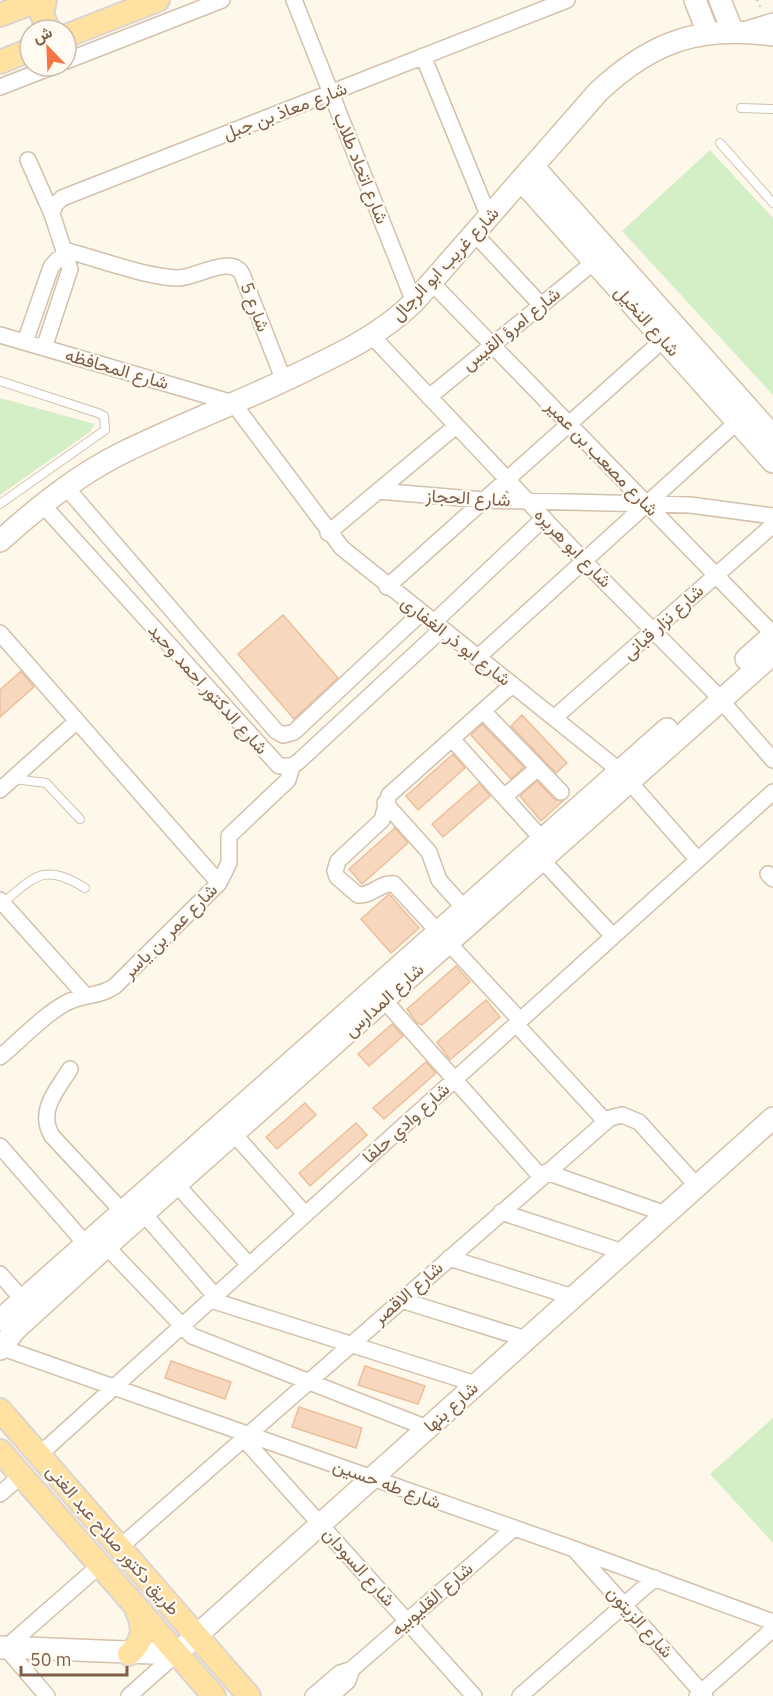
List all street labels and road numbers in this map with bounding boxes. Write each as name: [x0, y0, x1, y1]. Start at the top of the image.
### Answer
street label: شارع معاذ بن جبل: [220, 76, 350, 146]
street label: شارع اتحاد طلاب: [328, 109, 394, 227]
street label: شارع غريب ابو الرجال: [386, 202, 504, 326]
street label: شارع 5: [235, 279, 275, 335]
street label: شارع النخيل: [609, 281, 685, 361]
street label: شارع امرؤ القيس: [457, 282, 565, 376]
street label: شارع المحافظه: [62, 343, 172, 395]
street label: شارع مصعب بن عمير: [539, 394, 664, 521]
street label: شارع الحجاز: [424, 484, 511, 512]
street label: شارع ابو هريره: [529, 503, 617, 593]
street label: شارع نزار قبانى: [617, 579, 709, 665]
street label: شارع ابو ذر الغفارى: [396, 590, 516, 692]
street label: شارع الدكتور احمد وحيد: [143, 618, 273, 760]
street label: شارع عمر بن ياسر: [116, 878, 223, 985]
street label: شارع المدارس: [339, 958, 429, 1042]
street label: شارع وادي حلفا: [357, 1077, 457, 1171]
street label: شارع الاقصر: [367, 1256, 448, 1331]
street label: شارع بنها: [419, 1376, 483, 1438]
street label: شارع طه حسين: [330, 1453, 444, 1515]
street label: طريق دكتور صلاح عبد الغنى: [41, 1459, 185, 1621]
street label: شارع السودان: [317, 1523, 401, 1611]
street label: شارع القليوبيه: [386, 1557, 478, 1641]
street label: شارع الزيتون: [601, 1581, 679, 1663]

